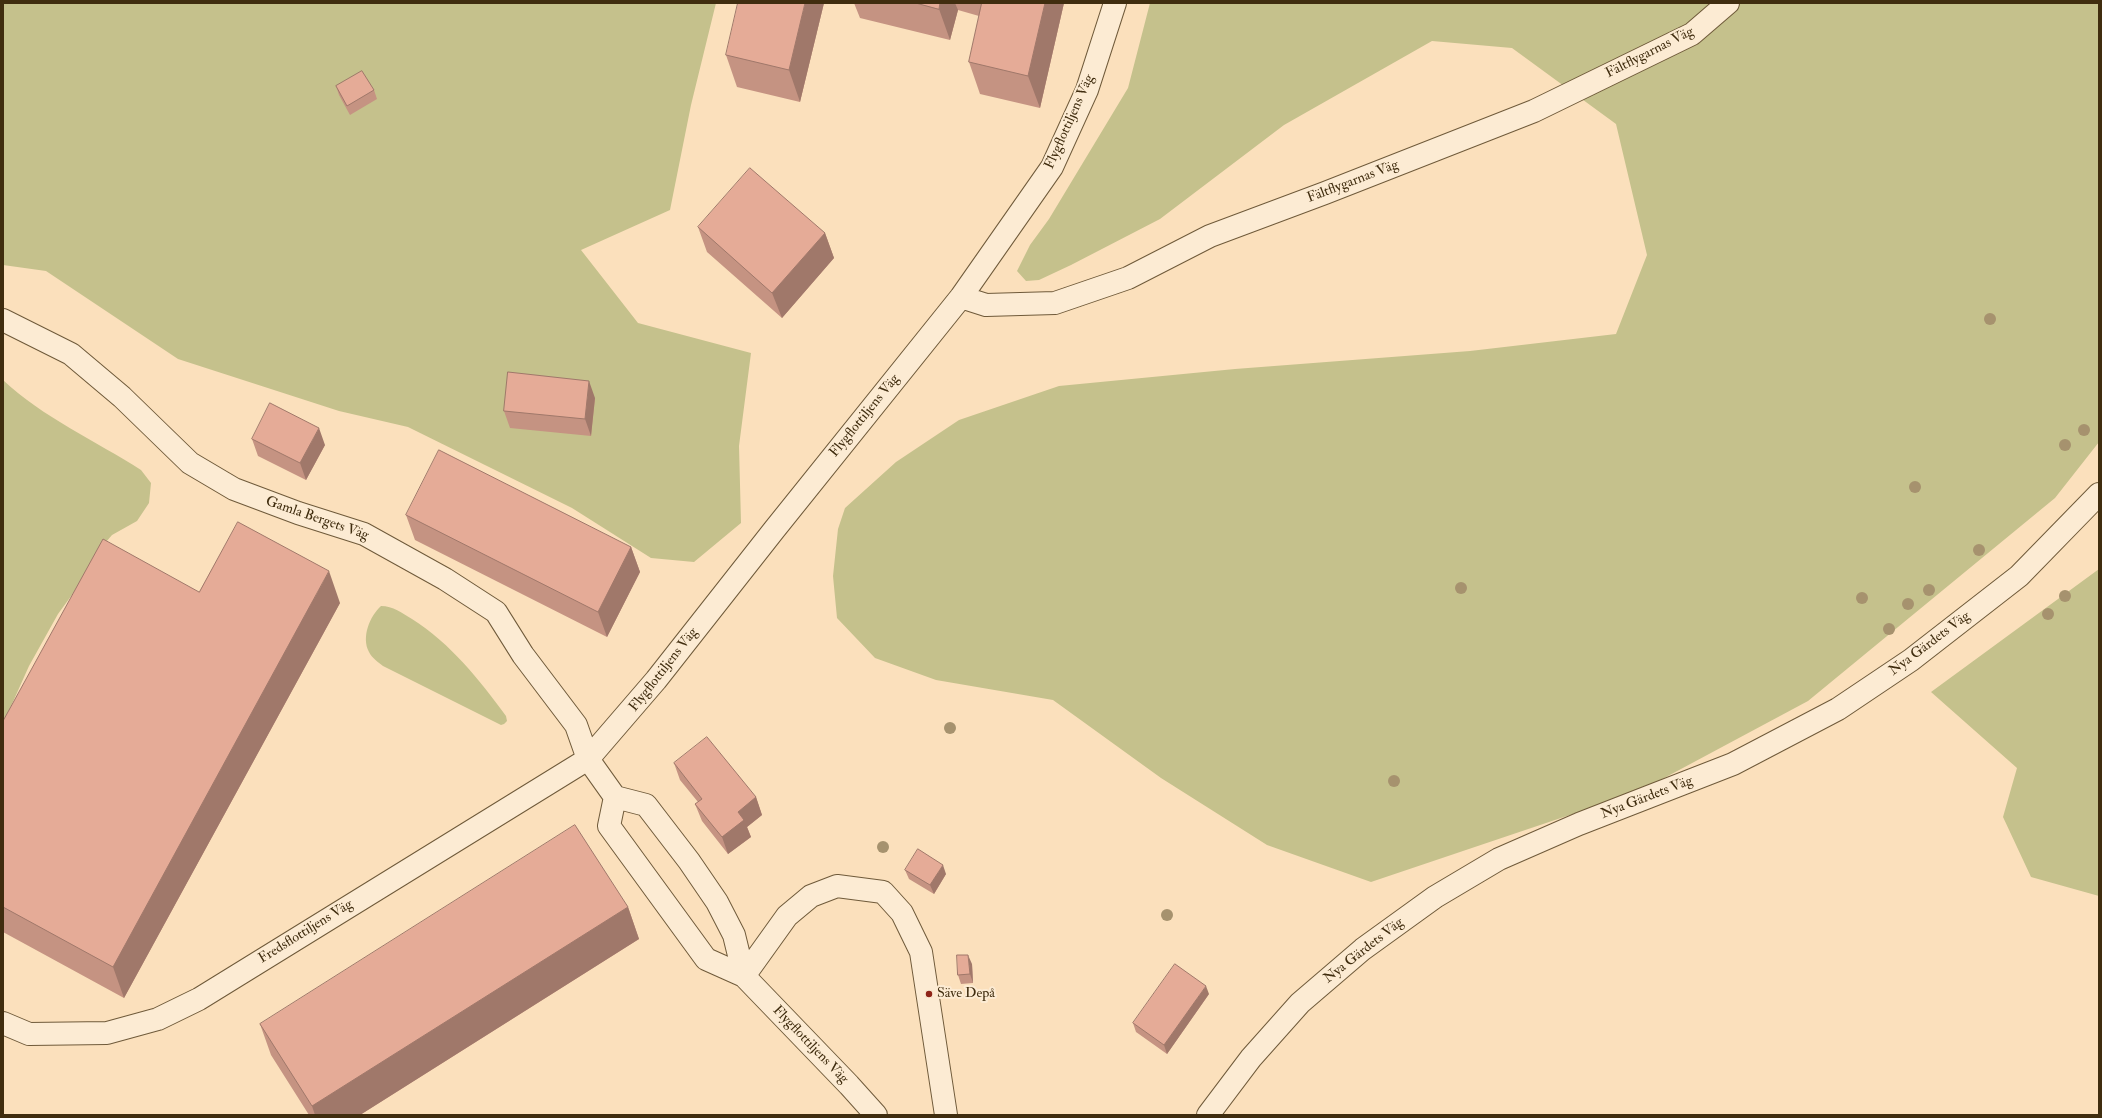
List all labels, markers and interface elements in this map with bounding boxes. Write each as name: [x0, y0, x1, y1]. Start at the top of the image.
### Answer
street label: Fältflygarnas Väg: [1603, 24, 1697, 82]
street label: Flygflottiljens Väg: [1042, 72, 1098, 172]
street label: Fältflygarnas Väg: [1305, 157, 1401, 207]
street label: Flygflottiljens Väg: [826, 371, 904, 461]
street label: Gamla Bergets Väg: [263, 493, 371, 545]
street label: Nya Gärdets Väg: [1886, 608, 1974, 680]
street label: Flygflottiljens Väg: [626, 625, 702, 715]
street label: Nya Gärdets Väg: [1599, 773, 1695, 823]
street label: Fredsflottiljens Väg: [256, 896, 356, 968]
street label: Nya Gärdets Väg: [1321, 915, 1407, 987]
place label: Säve Depå: [937, 986, 995, 1002]
marker: Säve Depå: [924, 989, 934, 999]
street label: Flygflottiljens Väg: [769, 1003, 851, 1087]

